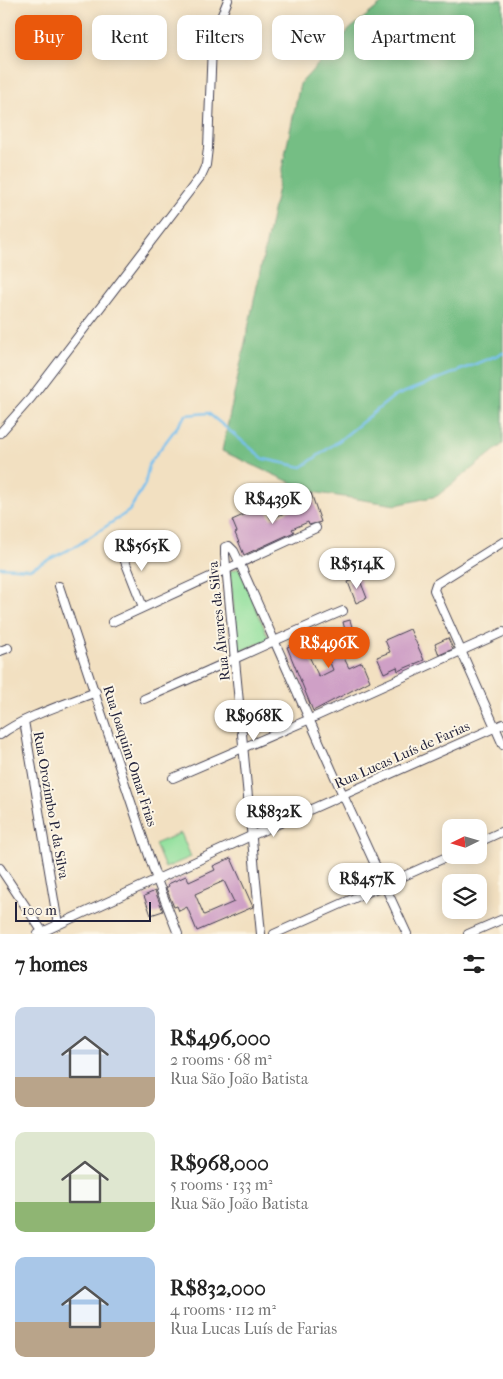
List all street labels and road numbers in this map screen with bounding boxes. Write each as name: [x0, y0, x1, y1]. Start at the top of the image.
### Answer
street label: Rua Álvares da Silva: [203, 560, 234, 682]
street label: Rua Joaquim Omar Frias: [99, 683, 161, 829]
street label: Rua Lucas Luís de Farias: [332, 717, 472, 793]
street label: Rua Orozimbo P. da Silva: [30, 730, 72, 881]

